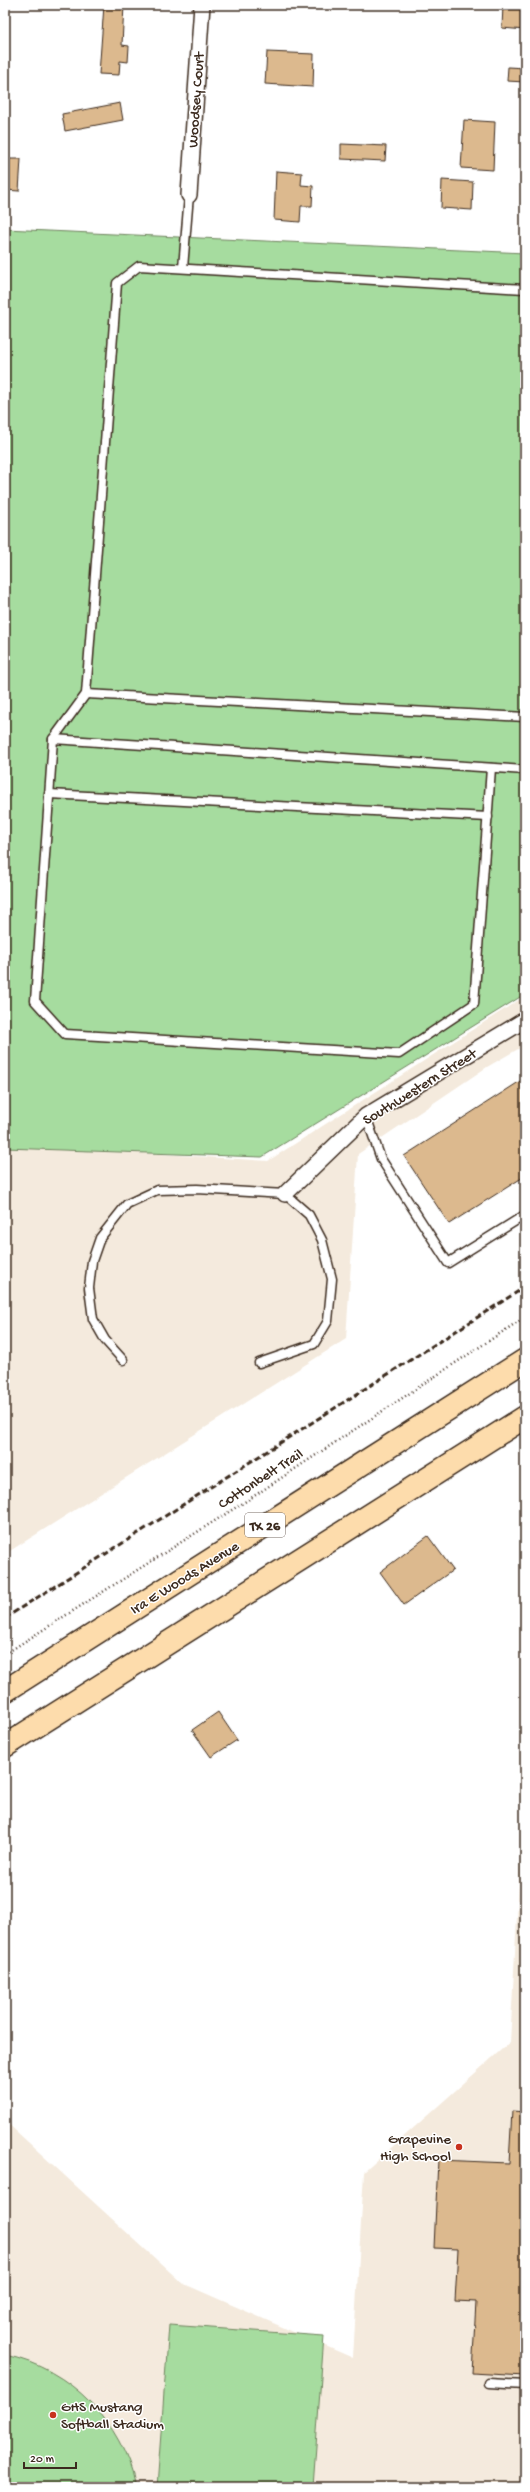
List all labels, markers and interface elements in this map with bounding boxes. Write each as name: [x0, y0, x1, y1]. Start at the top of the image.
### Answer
street label: Woodsey Court: [185, 50, 209, 149]
street label: Southwestern Street: [360, 1044, 482, 1130]
street label: Cottonbelt Trail: [215, 1446, 307, 1514]
road number: TX 26: [245, 1513, 285, 1537]
street label: Ira E Woods Avenue: [127, 1538, 243, 1619]
place label: Grapevine High School: [380, 2131, 451, 2166]
marker: Grapevine High School: [454, 2142, 464, 2152]
place label: GHS Mustang Softball Stadium: [61, 2399, 164, 2434]
marker: GHS Mustang Softball Stadium: [48, 2410, 58, 2420]
scale bar: [24, 2444, 76, 2470]
text: 20 m: [30, 2453, 55, 2467]

